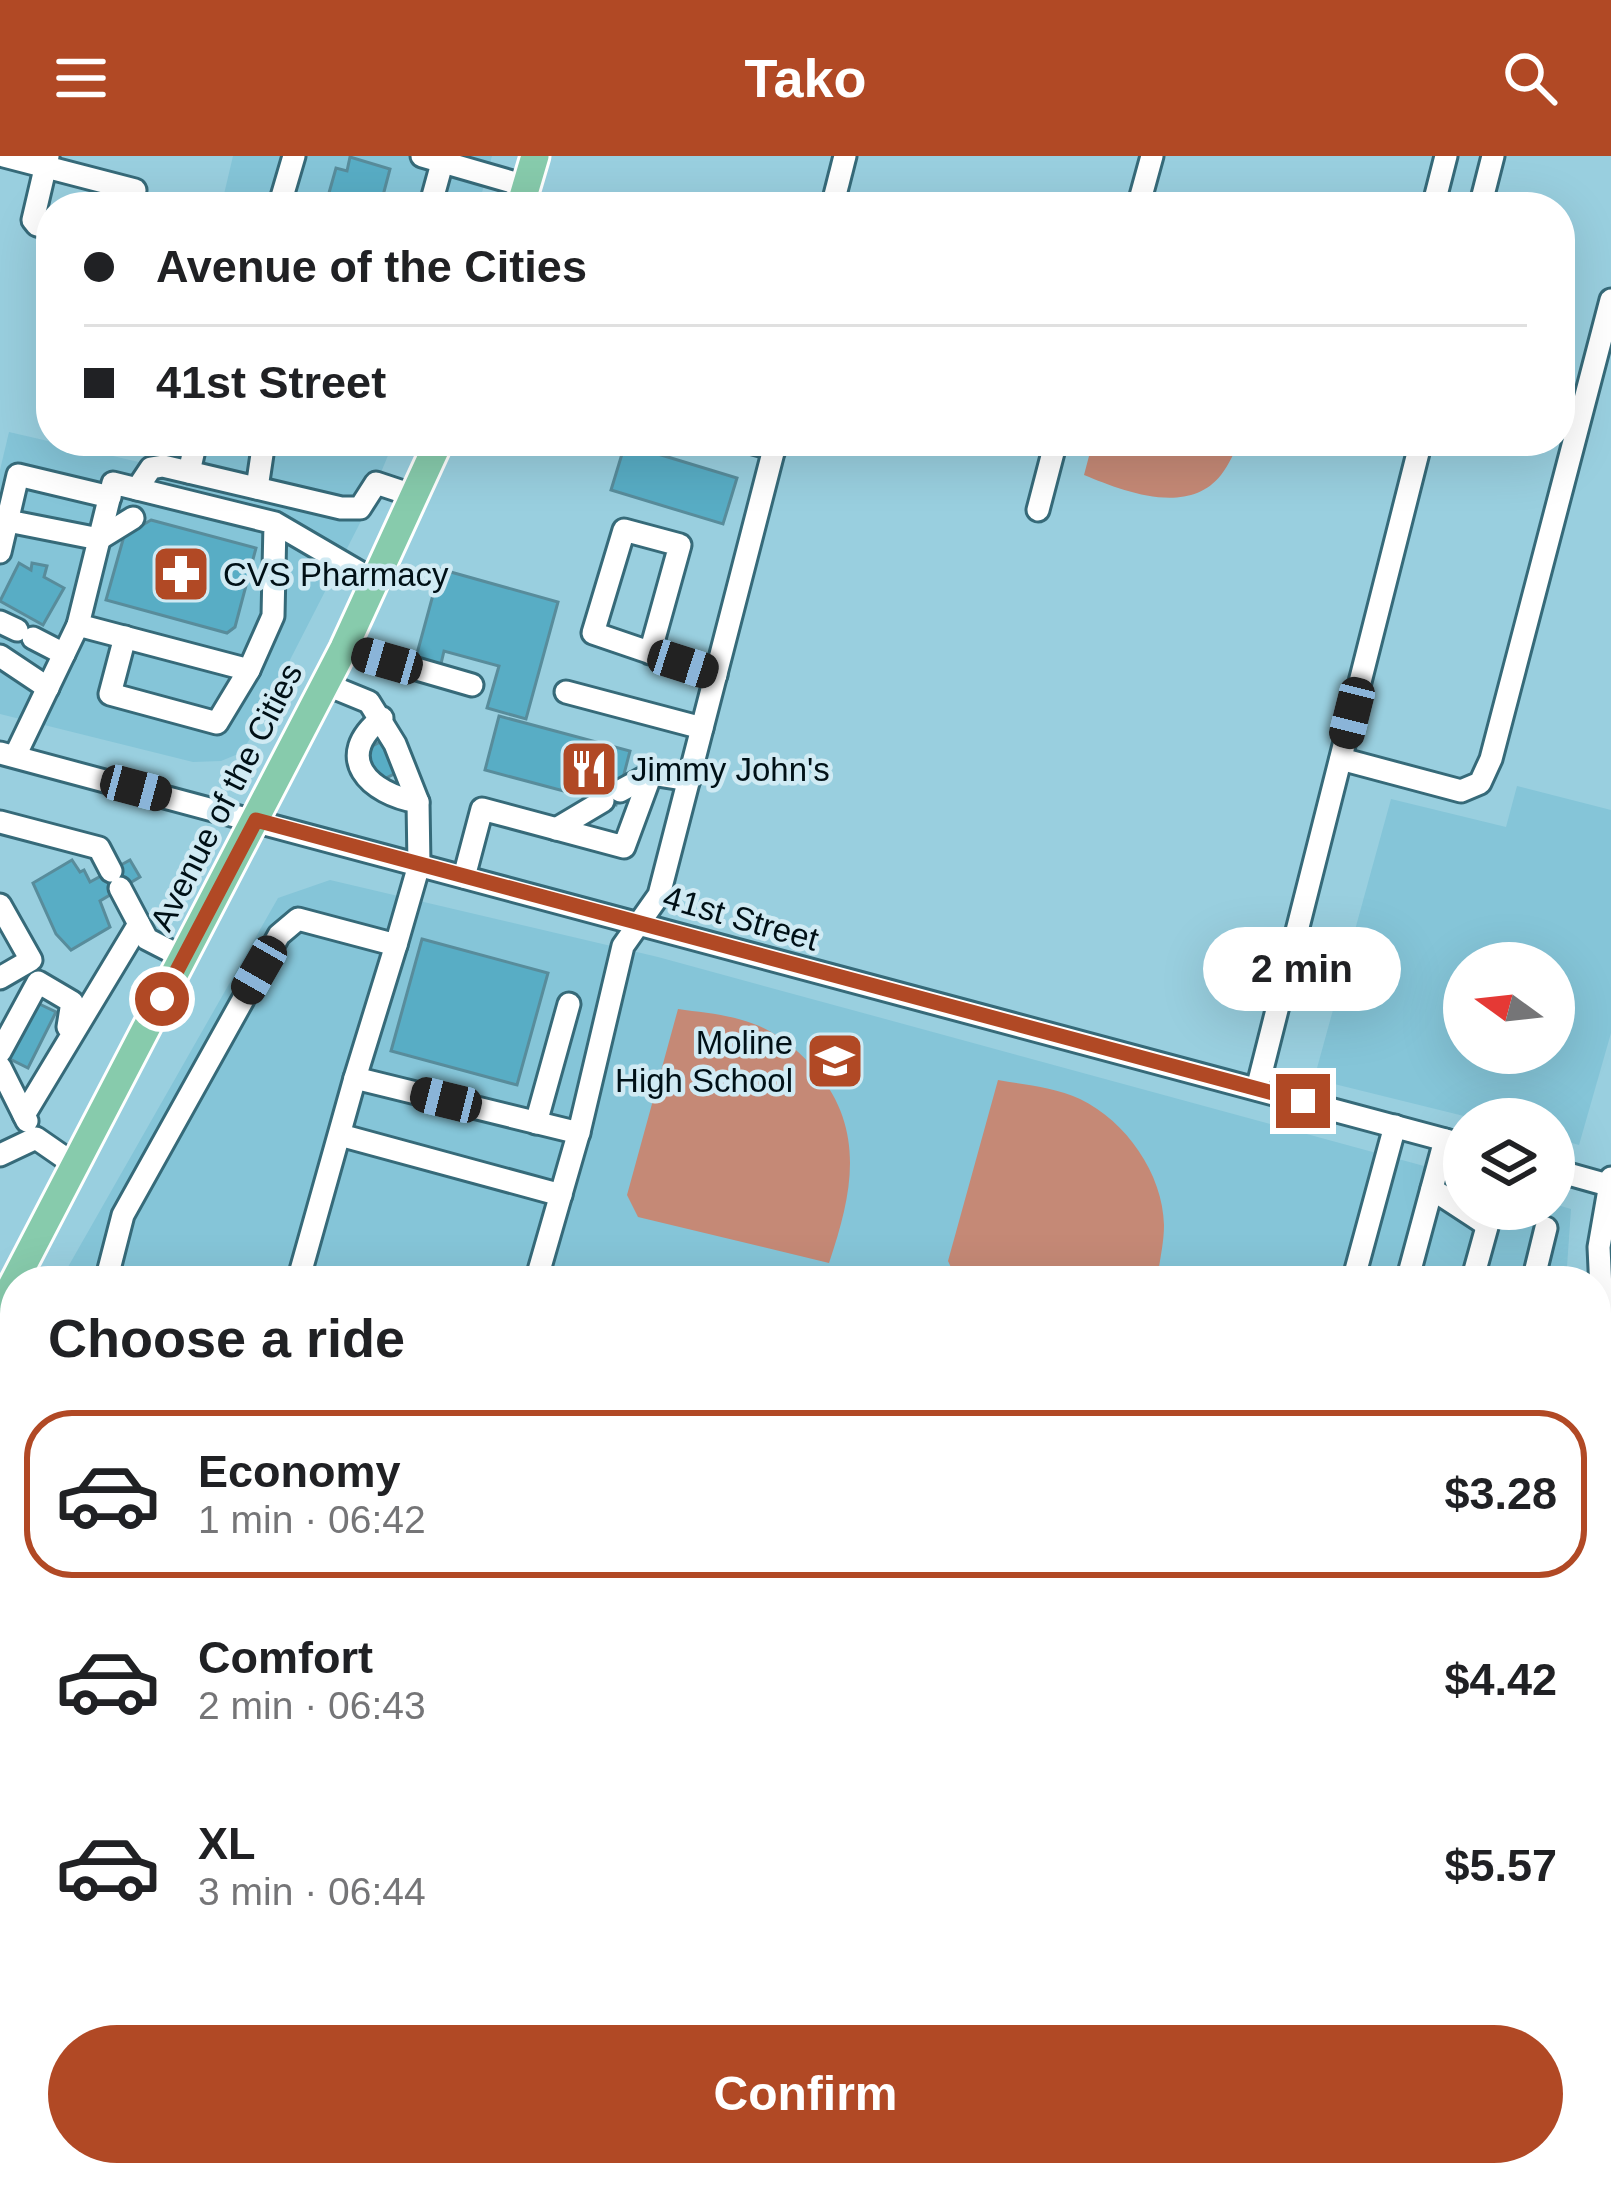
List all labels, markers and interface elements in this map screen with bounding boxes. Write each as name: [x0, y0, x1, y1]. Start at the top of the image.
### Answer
icon: menu: [48, 45, 114, 111]
icon: search: [1497, 45, 1563, 111]
text: Tako: [744, 48, 867, 108]
text: Avenue of the Cities: [156, 241, 587, 292]
text: 41st Street: [156, 357, 386, 408]
pharmacy icon: CVS Pharmacy: [150, 543, 212, 605]
place label: CVS Pharmacy: [223, 556, 449, 593]
car: [347, 634, 427, 688]
car: [643, 636, 723, 692]
street label: Avenue of the Cities: [143, 657, 309, 937]
car: [1326, 674, 1378, 752]
restaurant icon: Jimmy John's: [558, 738, 620, 800]
place label: Jimmy John's: [631, 751, 830, 788]
car: [97, 761, 175, 815]
street label: 41st Street: [659, 878, 823, 958]
callout: 2 min: [1204, 927, 1402, 1011]
car: [225, 930, 293, 1010]
north arrow: [1443, 942, 1575, 1074]
map controls: [1443, 942, 1575, 1230]
text: 2 min: [1251, 947, 1353, 990]
route start: [135, 972, 189, 1026]
place label: Moline High School: [615, 1024, 793, 1099]
school or university icon: Moline High School: [804, 1030, 866, 1092]
car: [407, 1074, 485, 1126]
route end: [1276, 1074, 1330, 1128]
button: layers: [1443, 1098, 1575, 1230]
text: Choose a ride: [48, 1308, 405, 1368]
icon: car: [54, 1440, 162, 1548]
text: Economy: [198, 1446, 401, 1497]
text: $3.28: [1444, 1468, 1557, 1519]
text: 1 min · 06:42: [198, 1498, 426, 1541]
icon: car: [54, 1626, 162, 1734]
text: Comfort: [198, 1632, 373, 1683]
text: $4.42: [1444, 1654, 1557, 1705]
text: 2 min · 06:43: [198, 1684, 426, 1727]
icon: car: [54, 1812, 162, 1920]
text: XL: [198, 1818, 256, 1869]
text: $5.57: [1444, 1840, 1557, 1891]
text: 3 min · 06:44: [198, 1870, 426, 1913]
button: Confirm: [48, 2025, 1563, 2163]

